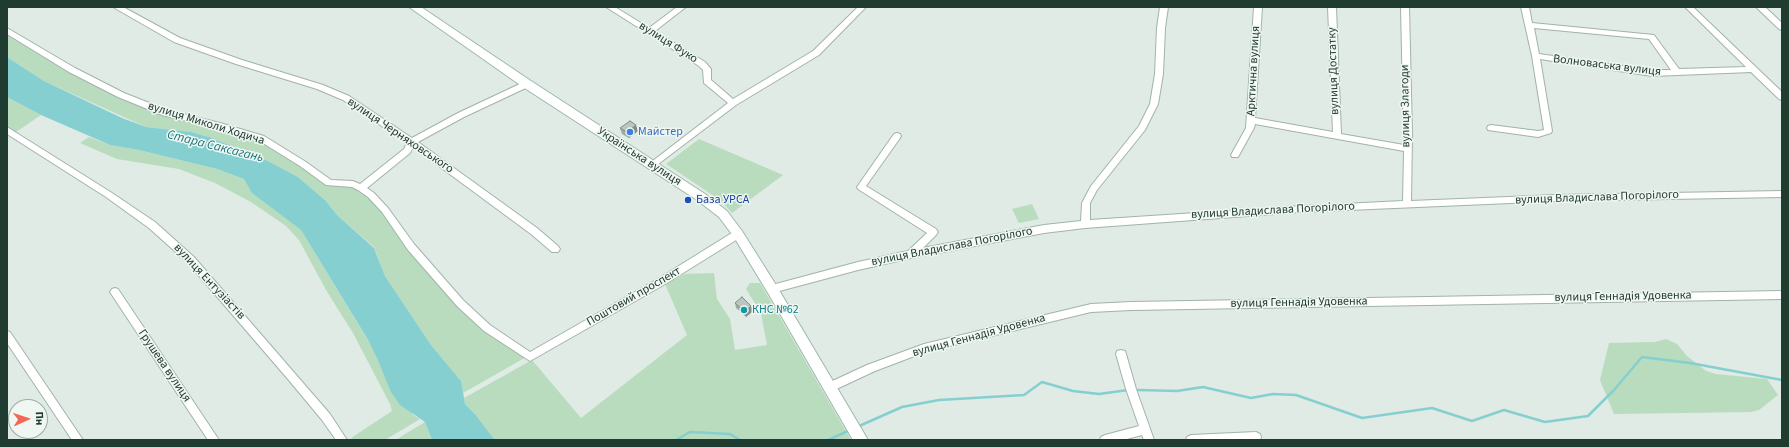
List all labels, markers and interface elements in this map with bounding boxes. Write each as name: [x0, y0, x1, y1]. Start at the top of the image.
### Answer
street label: вулиця Фуко: [636, 19, 700, 67]
street label: Арктична вулиця: [1244, 26, 1264, 116]
street label: вулиця Достатку: [1325, 27, 1343, 115]
street label: Волноваська вулиця: [1552, 52, 1662, 80]
street label: вулиця Злагоди: [1398, 64, 1414, 148]
street label: вулиця Черняховського: [344, 95, 456, 177]
street label: вулиця Миколи Ходича: [146, 99, 266, 149]
street label: Українська вулиця: [594, 124, 684, 190]
place label: Майстер: [638, 125, 683, 139]
water label: Стара Саксагань: [165, 127, 265, 167]
marker: Майстер: [625, 127, 635, 137]
street label: вулиця Владислава Погорілого: [1515, 188, 1679, 208]
place label: База УРСА: [696, 193, 749, 207]
marker: База УРСА: [683, 195, 693, 205]
street label: вулиця Владислава Погорілого: [1191, 200, 1355, 222]
street label: вулиця Владислава Погорілого: [870, 224, 1034, 270]
street label: вулиця Ентузіастів: [170, 241, 248, 323]
street label: Поштовий проспект: [584, 264, 684, 330]
street label: вулиця Геннадія Удовенка: [1554, 289, 1692, 305]
street label: вулиця Геннадія Удовенка: [1230, 295, 1368, 311]
place label: КНС №62: [752, 303, 799, 317]
marker: КНС №62: [739, 305, 749, 315]
street label: вулиця Геннадія Удовенка: [911, 311, 1047, 361]
street label: Грушева вулиця: [134, 327, 194, 405]
north arrow: [8, 399, 48, 439]
text: Пн: [32, 411, 47, 426]

